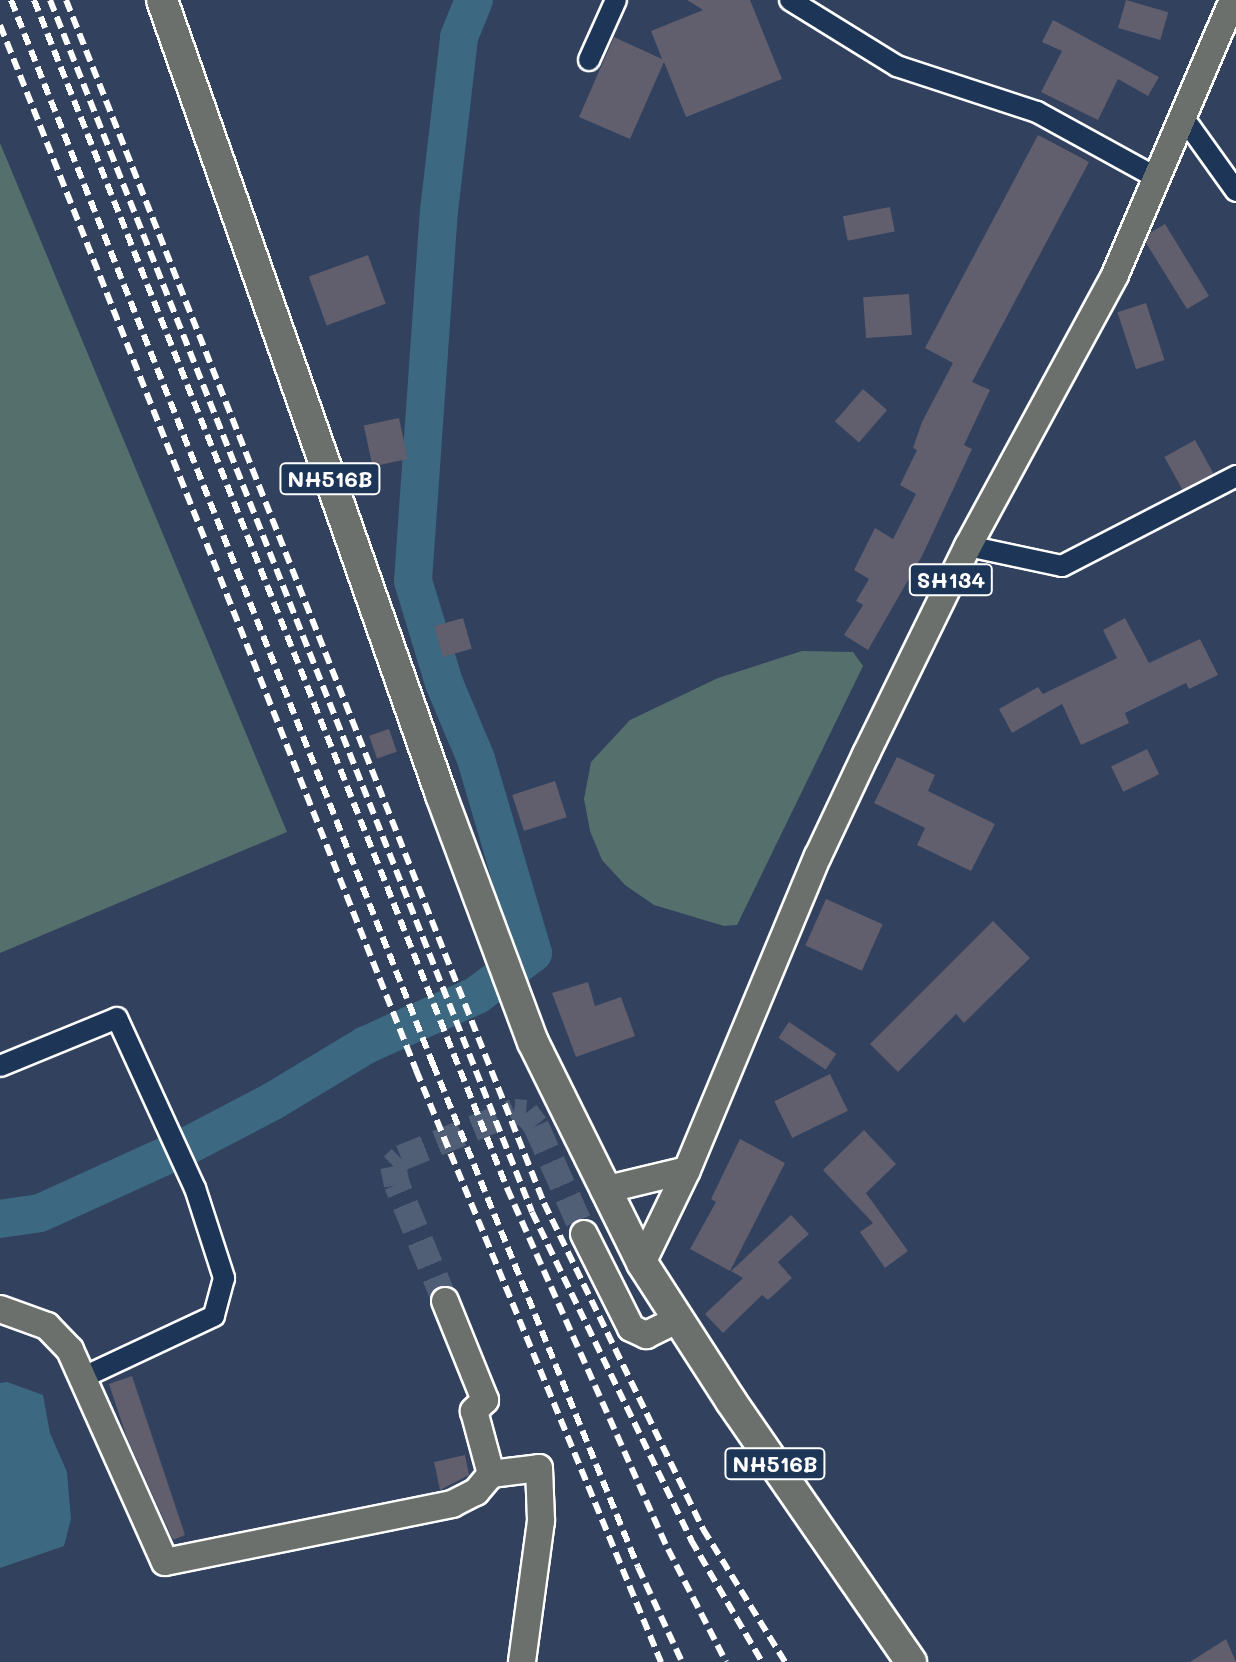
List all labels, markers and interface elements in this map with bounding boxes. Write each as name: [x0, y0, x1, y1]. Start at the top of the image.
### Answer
road number: NH516B: [278, 461, 382, 497]
road number: SH134: [907, 562, 995, 598]
road number: NH516B: [723, 1446, 827, 1482]

